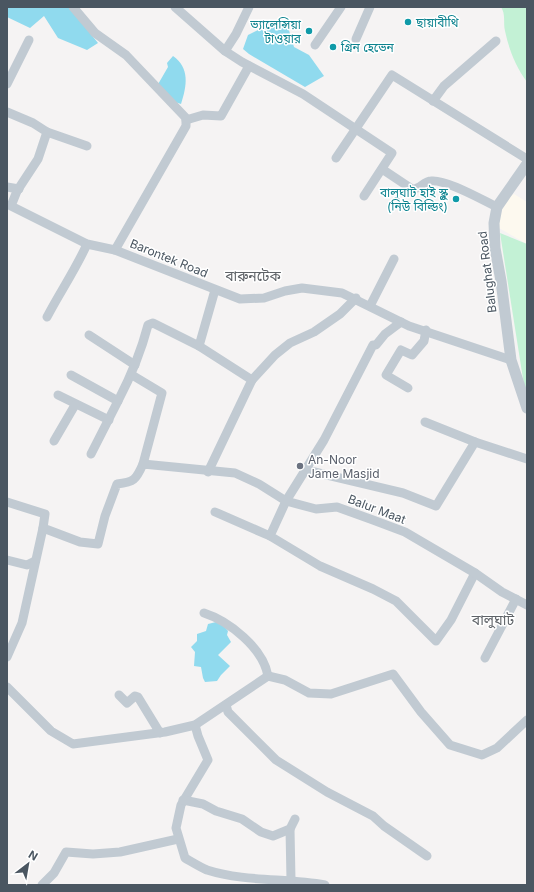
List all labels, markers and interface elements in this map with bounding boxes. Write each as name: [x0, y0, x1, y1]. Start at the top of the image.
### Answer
place label: ছায়াবীথি: [415, 15, 459, 30]
place label: ভ্যালেন্সিয়া টাওয়ার: [249, 17, 302, 46]
marker: ছায়াবীথি: [403, 17, 413, 27]
marker: ভ্যালেন্সিয়া টাওয়ার: [304, 26, 314, 36]
place label: গ্রিন হেভেন: [340, 40, 395, 55]
marker: গ্রিন হেভেন: [328, 42, 338, 52]
place label: বালুঘাট হাই স্কুল (নিউ বিল্ডিং): [379, 185, 449, 214]
marker: বালুঘাট হাই স্কুল (নিউ বিল্ডিং): [451, 194, 461, 204]
street label: Balughat Road: [475, 230, 499, 314]
street label: Barontek Road: [128, 236, 210, 280]
district label: বারুনটেক: [224, 267, 281, 284]
place label: An-Noor Jame Masjid: [308, 452, 380, 481]
marker: An-Noor Jame Masjid: [295, 461, 305, 471]
street label: Balur Maat: [346, 491, 408, 527]
district label: বালুঘাট: [471, 611, 515, 629]
north arrow: [8, 844, 48, 884]
text: N: [26, 847, 40, 864]

